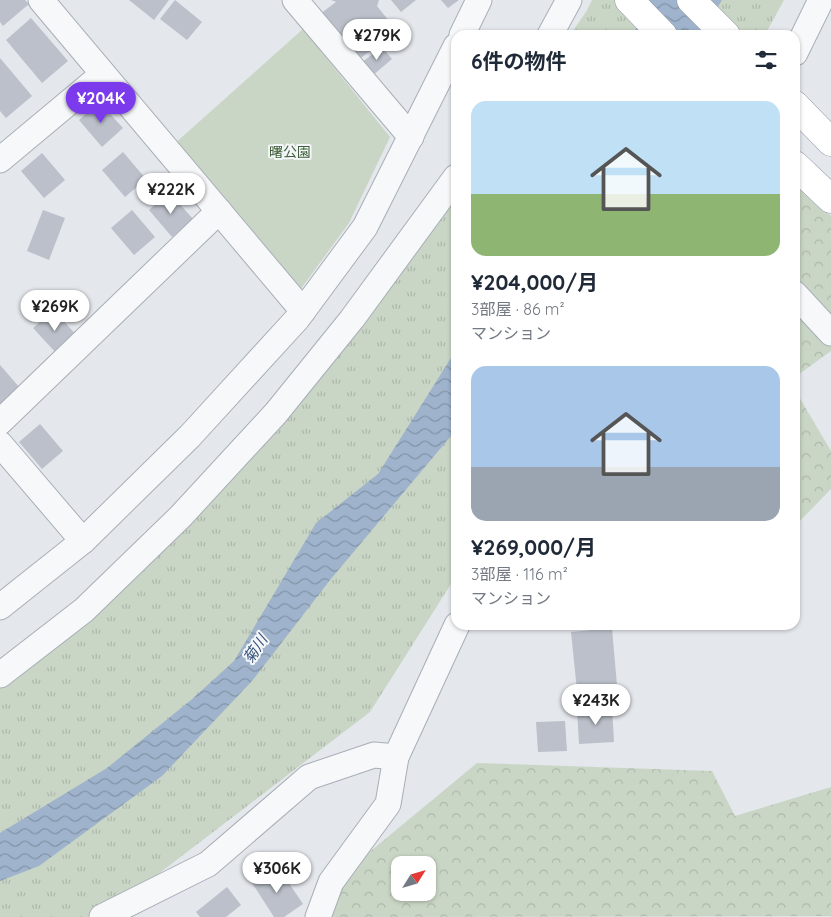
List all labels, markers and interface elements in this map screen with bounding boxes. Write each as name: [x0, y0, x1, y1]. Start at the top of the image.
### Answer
pin: ¥279K: [342, 18, 412, 61]
text: ¥279K: [354, 25, 401, 45]
icon: filters: [752, 46, 780, 74]
text: 6件の物件: [471, 48, 567, 74]
pin: ¥204K: [66, 82, 136, 124]
text: ¥204K: [77, 88, 125, 108]
icon: home: [581, 134, 671, 224]
park label: 曙公園: [269, 143, 311, 161]
pin: ¥222K: [136, 172, 206, 215]
text: ¥222K: [147, 179, 195, 199]
text: ¥204,000/月: [471, 269, 598, 295]
pin: ¥269K: [20, 290, 90, 332]
text: ¥269K: [31, 296, 79, 316]
text: 3部屋 · 86 m²: [471, 299, 565, 319]
text: マンション: [471, 323, 551, 343]
icon: home: [581, 399, 671, 489]
text: ¥269,000/月: [471, 534, 596, 560]
text: 3部屋 · 116 m²: [471, 564, 568, 584]
text: マンション: [471, 588, 551, 608]
water label: 菊川: [239, 630, 272, 667]
pin: ¥243K: [561, 684, 631, 726]
text: ¥243K: [572, 690, 620, 710]
pin: ¥306K: [242, 852, 312, 894]
north arrow: [391, 856, 436, 901]
map controls: [391, 856, 436, 901]
text: ¥306K: [253, 858, 301, 878]

